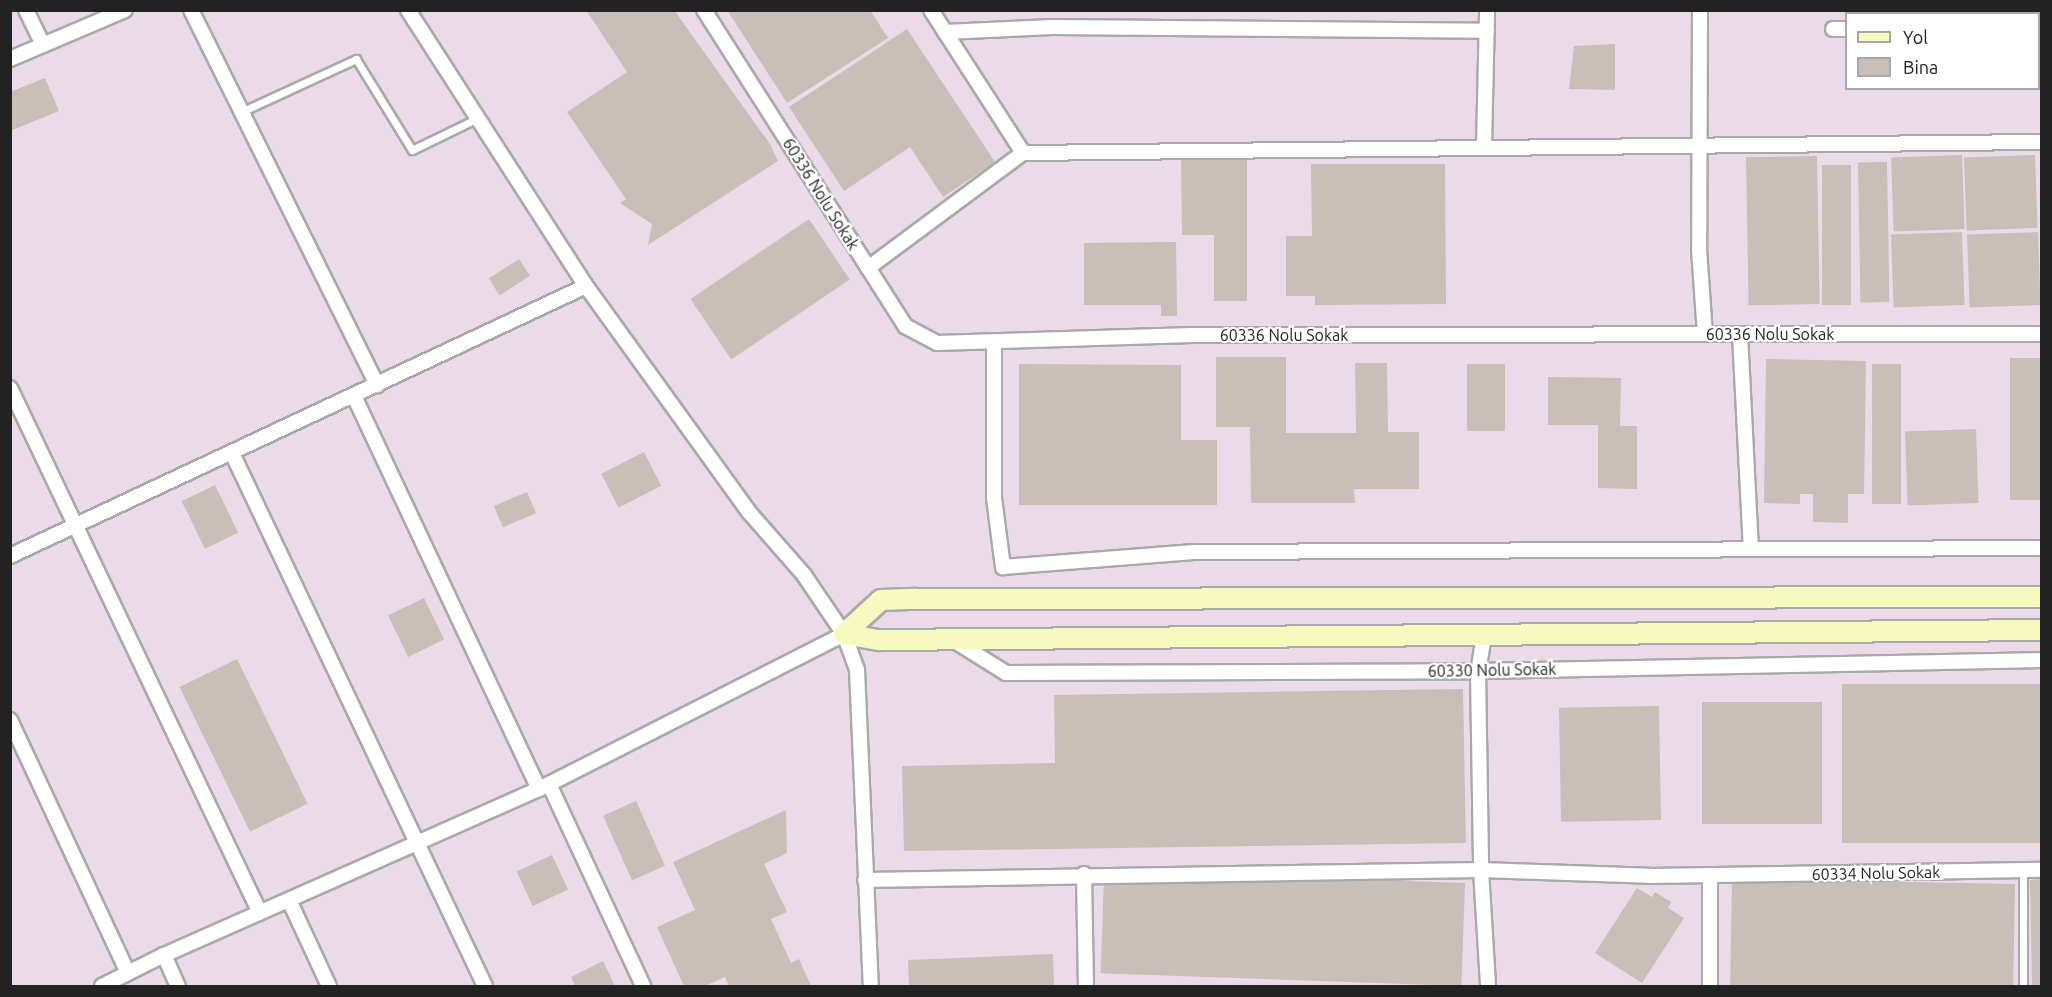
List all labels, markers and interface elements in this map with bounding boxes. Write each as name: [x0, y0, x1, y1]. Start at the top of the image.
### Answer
legend: [1845, 12, 2040, 90]
text: Yol: [1903, 27, 1928, 47]
text: Bina: [1903, 57, 1938, 77]
street label: 60336 Nolu Sokak: [779, 134, 863, 254]
street label: 60336 Nolu Sokak: [1706, 324, 1834, 344]
street label: 60336 Nolu Sokak: [1220, 325, 1348, 345]
street label: 60330 Nolu Sokak: [1428, 659, 1556, 681]
street label: 60334 Nolu Sokak: [1812, 862, 1940, 884]

